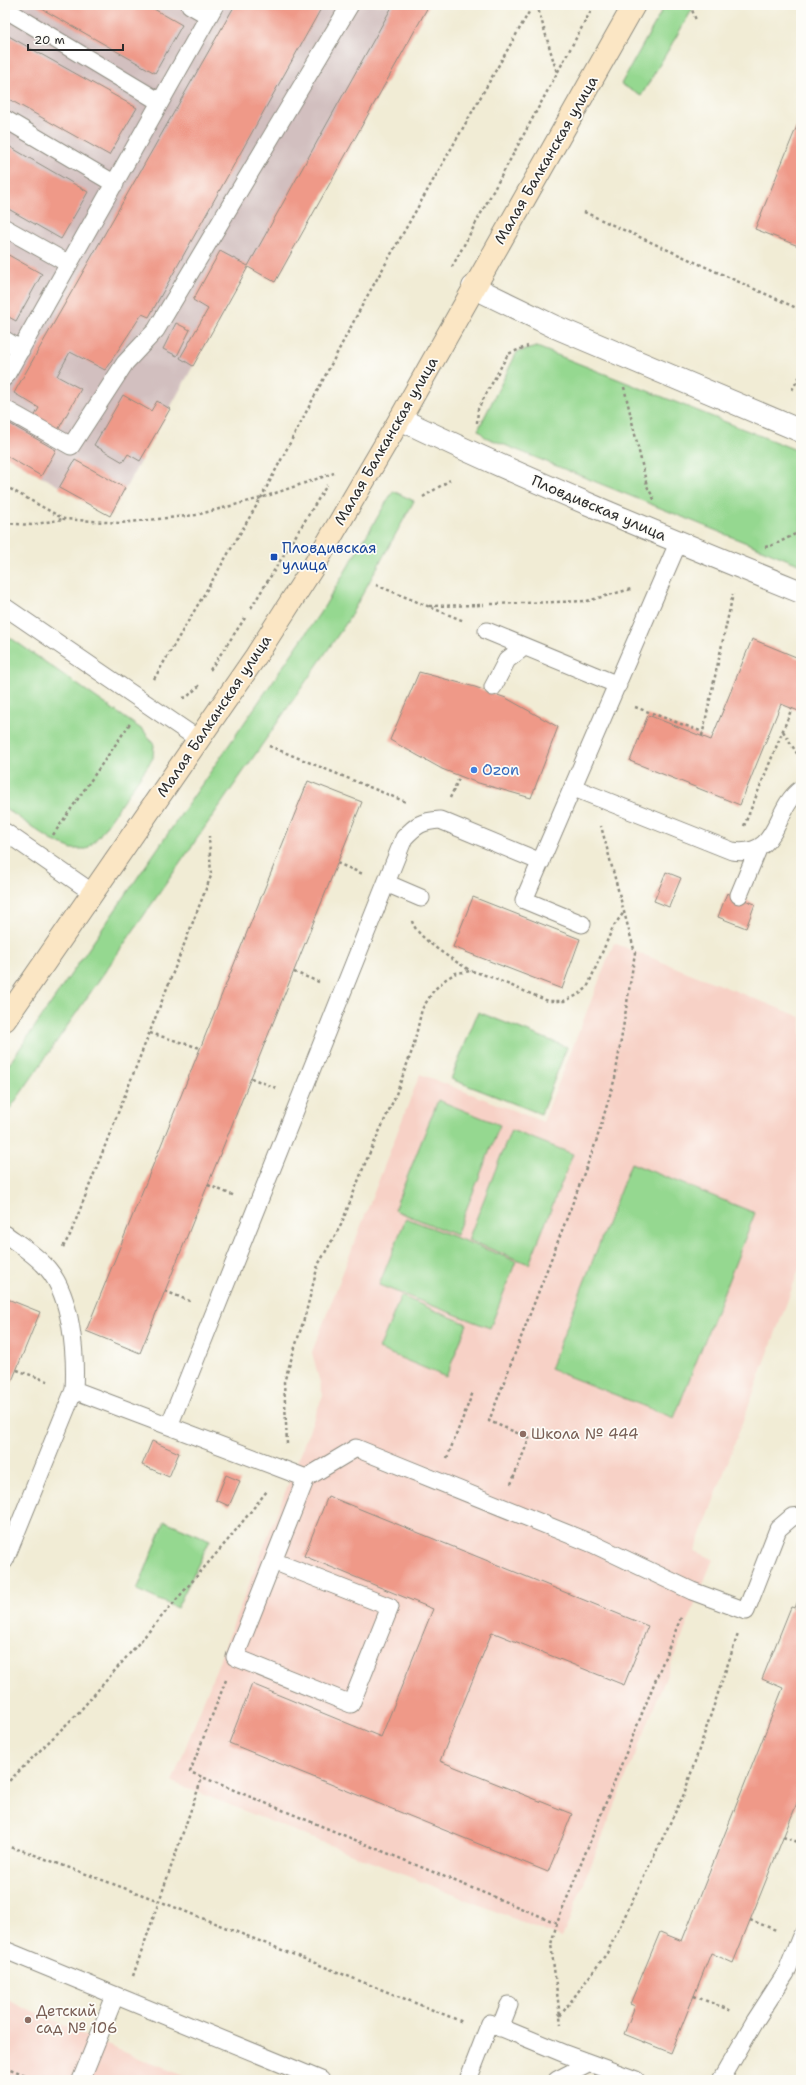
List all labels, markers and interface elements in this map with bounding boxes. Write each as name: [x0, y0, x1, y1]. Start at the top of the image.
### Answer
scale bar: [28, 26, 123, 52]
text: 20 m: [34, 32, 65, 48]
street label: Малая Балканская улица: [489, 72, 603, 248]
street label: Малая Балканская улица: [329, 353, 443, 529]
street label: Пловдивская улица: [528, 471, 670, 546]
place label: Пловдивская улица: [282, 538, 376, 575]
marker: Пловдивская улица: [269, 552, 279, 562]
street label: Малая Балканская улица: [152, 630, 276, 801]
place label: Ozon: [482, 760, 519, 780]
marker: Ozon: [469, 765, 479, 775]
place label: Школа № 444: [531, 1424, 639, 1444]
marker: Школа № 444: [518, 1429, 528, 1439]
place label: Детский сад № 106: [36, 2001, 117, 2038]
marker: Детский сад № 106: [23, 2015, 33, 2025]

